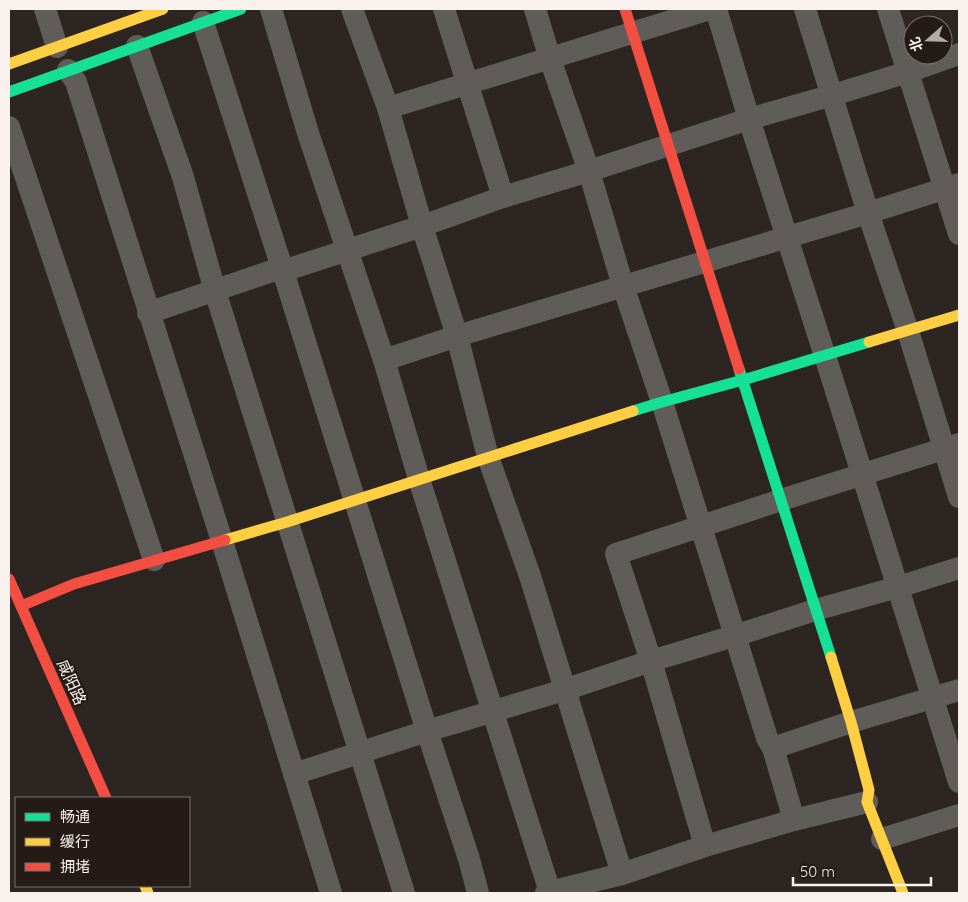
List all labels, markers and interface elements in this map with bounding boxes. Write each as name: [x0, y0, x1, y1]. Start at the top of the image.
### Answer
north arrow: [903, 15, 953, 65]
text: 北: [905, 35, 927, 54]
street label: 咸阳路: [53, 656, 91, 708]
legend: [15, 797, 190, 887]
text: 畅通: [60, 807, 90, 826]
text: 缓行: [60, 832, 90, 851]
scale bar: [793, 854, 930, 886]
text: 拥堵: [60, 857, 90, 876]
text: 50 m: [800, 862, 835, 881]

